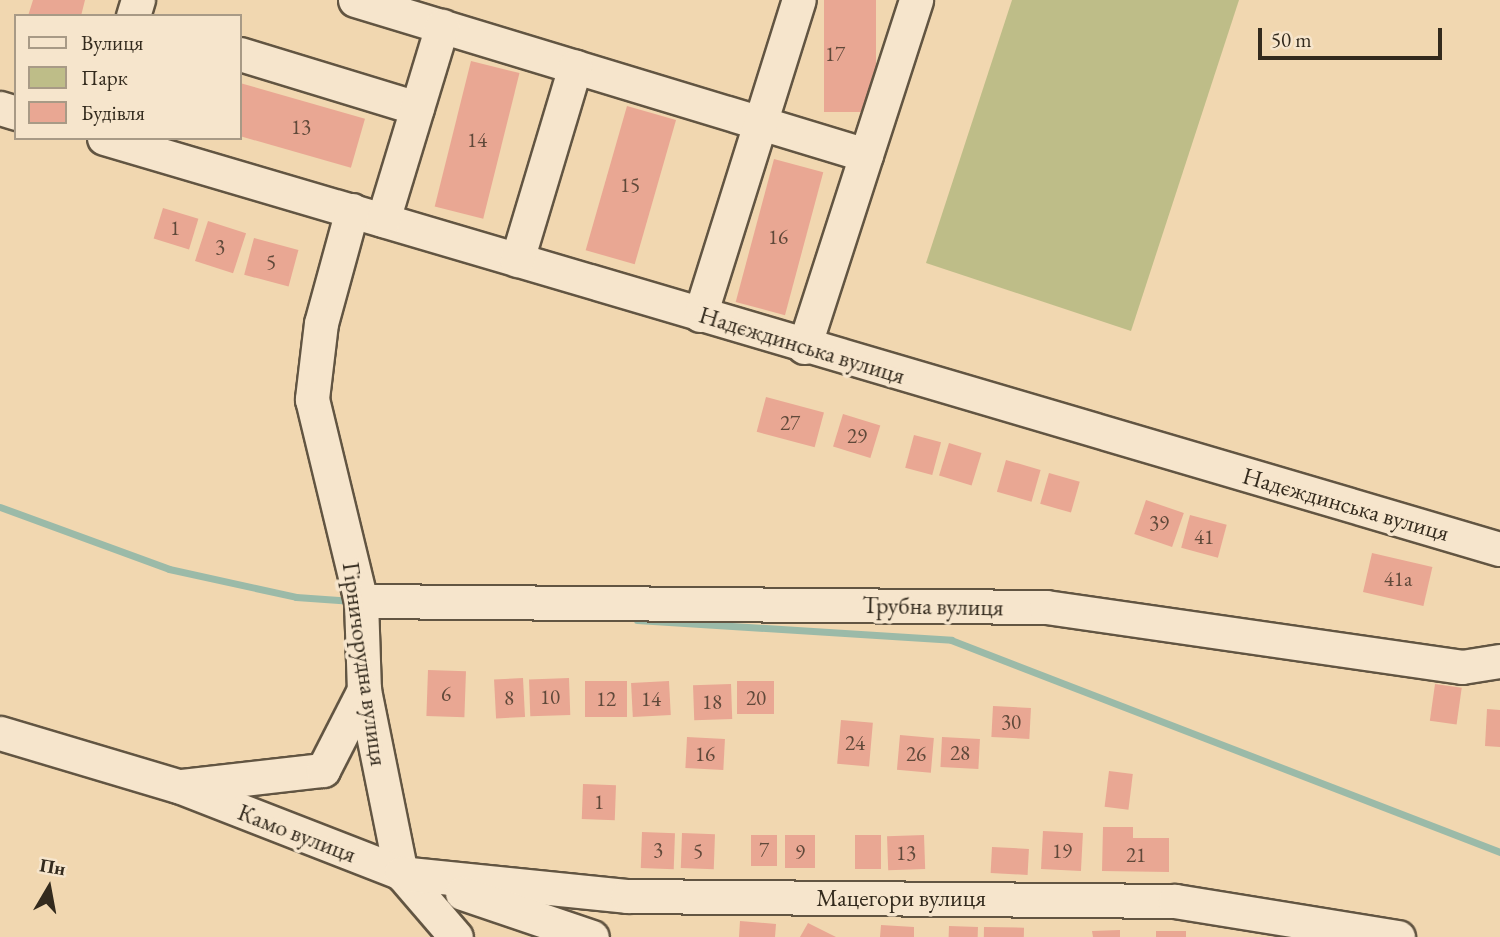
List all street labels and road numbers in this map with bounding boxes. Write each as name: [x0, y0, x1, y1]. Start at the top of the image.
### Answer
street label: Надєждинська вулиця: [696, 300, 908, 390]
street label: Надєждинська вулиця: [1239, 461, 1453, 547]
street label: Гірничорудна вулиця: [336, 560, 394, 768]
street label: Трубна вулиця: [862, 590, 1004, 622]
street label: Камо вулиця: [234, 797, 360, 869]
street label: Мацегори вулиця: [816, 884, 986, 912]

